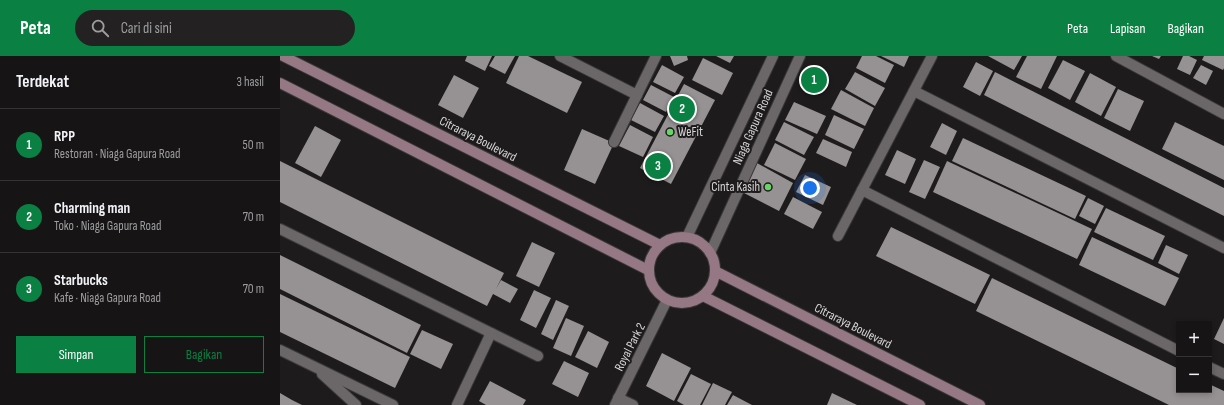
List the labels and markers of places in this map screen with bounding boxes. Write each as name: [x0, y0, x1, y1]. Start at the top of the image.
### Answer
pin: 1: [801, 65, 827, 95]
pin: 2: [669, 94, 695, 124]
place label: WeFit: [678, 124, 703, 140]
marker: WeFit: [665, 127, 675, 137]
pin: 3: [645, 151, 671, 181]
place label: Cinta Kasih: [711, 179, 760, 195]
marker: Cinta Kasih: [763, 182, 773, 192]

